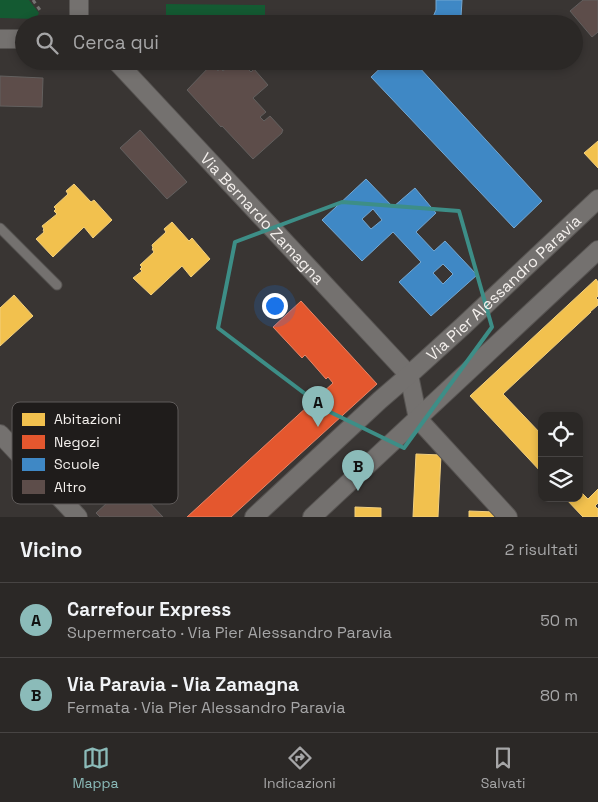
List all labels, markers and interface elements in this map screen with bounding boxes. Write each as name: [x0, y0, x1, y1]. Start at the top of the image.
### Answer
search box: [15, 15, 583, 70]
icon: search: [33, 29, 61, 57]
text: Cerca qui: [73, 30, 159, 55]
street label: Via Bernardo Zamagna: [196, 148, 329, 289]
street label: Via Pier Alessandro Paravia: [422, 210, 586, 365]
your location: [262, 293, 288, 319]
pin: A: [302, 386, 334, 427]
legend: [12, 402, 178, 504]
text: Abitazioni: [54, 410, 121, 428]
map controls: [538, 412, 583, 502]
button: locate: [538, 412, 583, 457]
text: Negozi: [54, 433, 100, 451]
pin: B: [342, 450, 374, 491]
text: Scuole: [54, 455, 100, 473]
button: layers: [538, 457, 583, 502]
text: Altro: [54, 478, 86, 496]
text: Vicino: [20, 536, 82, 563]
text: 2 risultati: [505, 539, 578, 560]
text: Carrefour Express: [67, 597, 231, 622]
text: A: [31, 610, 41, 631]
text: 50 m: [540, 610, 578, 631]
text: Supermercato · Via Pier Alessandro Paravia: [67, 622, 392, 643]
text: Via Paravia - Via Zamagna: [67, 672, 299, 697]
text: B: [31, 685, 41, 706]
text: 80 m: [540, 685, 578, 706]
text: Fermata · Via Pier Alessandro Paravia: [67, 697, 345, 718]
tab: Mappa: [72, 744, 119, 792]
tab: Indicazioni: [264, 744, 336, 792]
tab: Salvati: [481, 744, 526, 792]

